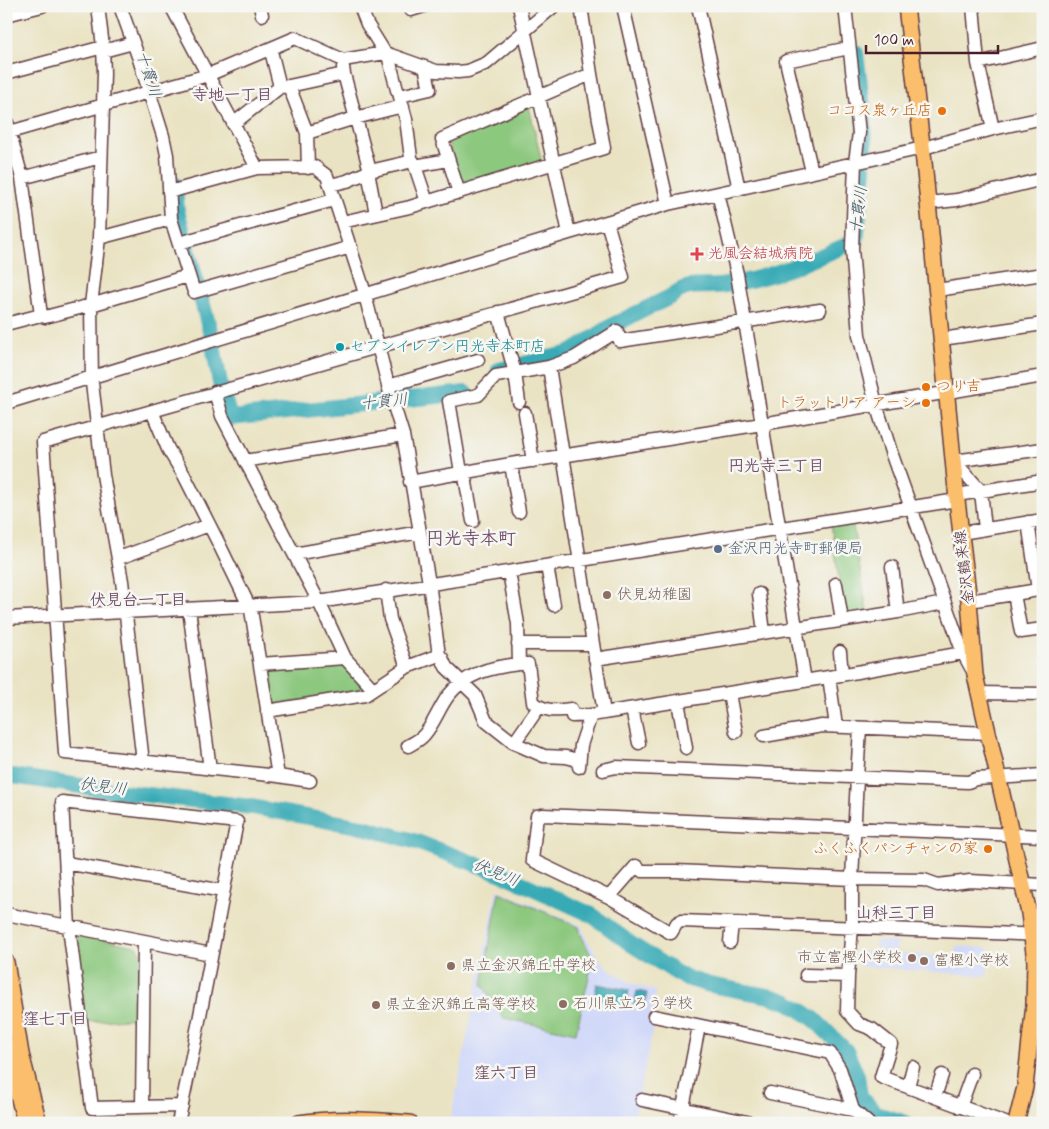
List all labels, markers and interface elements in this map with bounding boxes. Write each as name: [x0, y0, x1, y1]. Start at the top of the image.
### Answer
scale bar: [866, 22, 999, 54]
text: 100 m: [874, 31, 914, 51]
water label: 十貫川: [131, 48, 165, 100]
district label: 寺地一丁目: [192, 85, 272, 106]
place label: ココス泉ヶ丘店: [827, 101, 932, 121]
marker: ココス泉ヶ丘店: [936, 105, 948, 117]
water label: 十貫川: [846, 185, 872, 235]
place label: 光風会結城病院: [708, 244, 813, 264]
marker: 光風会結城病院: [690, 247, 704, 261]
place label: セブンイレブン円光寺本町店: [350, 337, 545, 357]
marker: セブンイレブン円光寺本町店: [334, 341, 346, 353]
place label: つり吉: [936, 377, 981, 397]
marker: つり吉: [920, 381, 932, 393]
water label: 十貫川: [359, 389, 409, 415]
place label: トラットリア アーシ: [777, 393, 916, 413]
marker: トラットリア アーシ: [920, 397, 932, 409]
district label: 円光寺三丁目: [728, 456, 824, 477]
district label: 円光寺本町: [426, 527, 516, 551]
street label: 金沢鶴来線: [951, 529, 979, 605]
place label: 金沢円光寺町郵便局: [728, 539, 863, 559]
marker: 金沢円光寺町郵便局: [712, 543, 724, 555]
place label: 伏見幼稚園: [617, 585, 692, 605]
marker: 伏見幼稚園: [601, 589, 613, 601]
district label: 伏見台一丁目: [90, 590, 186, 611]
water label: 伏見川: [78, 774, 128, 800]
place label: ふくふくパンチャンの家: [813, 839, 978, 859]
marker: ふくふくパンチャンの家: [982, 843, 994, 855]
water label: 伏見川: [470, 854, 522, 892]
district label: 山科三丁目: [856, 903, 936, 924]
place label: 市立富樫小学校: [797, 948, 902, 968]
place label: 富樫小学校: [934, 951, 1009, 971]
marker: 市立富樫小学校: [906, 952, 918, 964]
marker: 富樫小学校: [918, 955, 930, 967]
place label: 県立金沢錦丘中学校: [461, 956, 596, 976]
marker: 県立金沢錦丘中学校: [445, 960, 457, 972]
place label: 石川県立ろう学校: [573, 994, 693, 1014]
place label: 県立金沢錦丘高等学校: [386, 995, 536, 1015]
marker: 石川県立ろう学校: [557, 998, 569, 1010]
marker: 県立金沢錦丘高等学校: [370, 999, 382, 1011]
district label: 窪七丁目: [23, 1009, 87, 1030]
district label: 窪六丁目: [474, 1063, 538, 1084]

